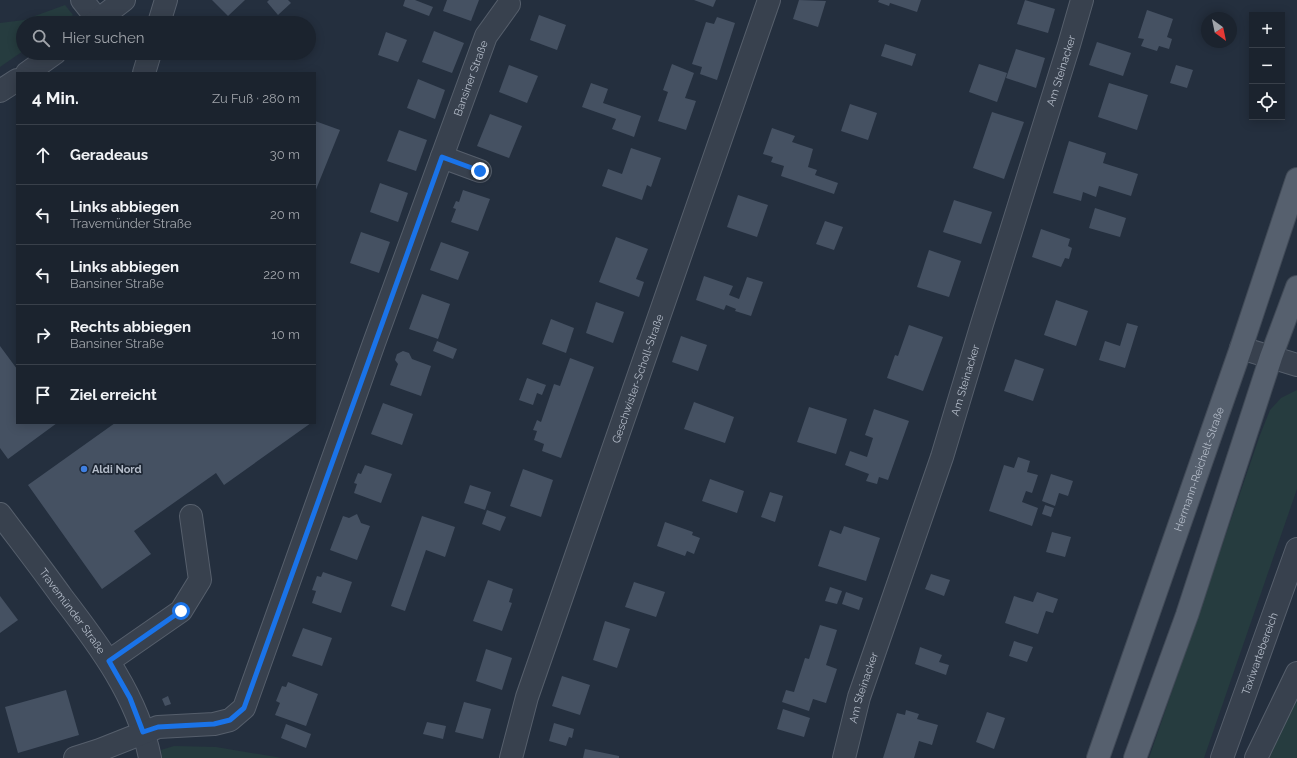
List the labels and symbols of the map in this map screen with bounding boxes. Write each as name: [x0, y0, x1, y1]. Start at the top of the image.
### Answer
north arrow: [1201, 12, 1237, 48]
street label: Am Steinacker: [1044, 34, 1079, 108]
street label: Bansiner Straße: [451, 38, 491, 118]
route end: [471, 162, 489, 180]
street label: Geschwister-Scholl-Straße: [610, 312, 667, 445]
street label: Am Steinacker: [949, 343, 982, 418]
street label: Hermann-Reichelt-Straße: [1172, 405, 1227, 533]
place label: Aldi Nord: [92, 463, 142, 476]
marker: Aldi Nord: [79, 464, 89, 474]
street label: Travemünder Straße: [36, 566, 108, 657]
route start: [172, 602, 190, 620]
street label: Taxiwartebereich: [1239, 611, 1281, 697]
street label: Am Steinacker: [847, 650, 881, 725]

